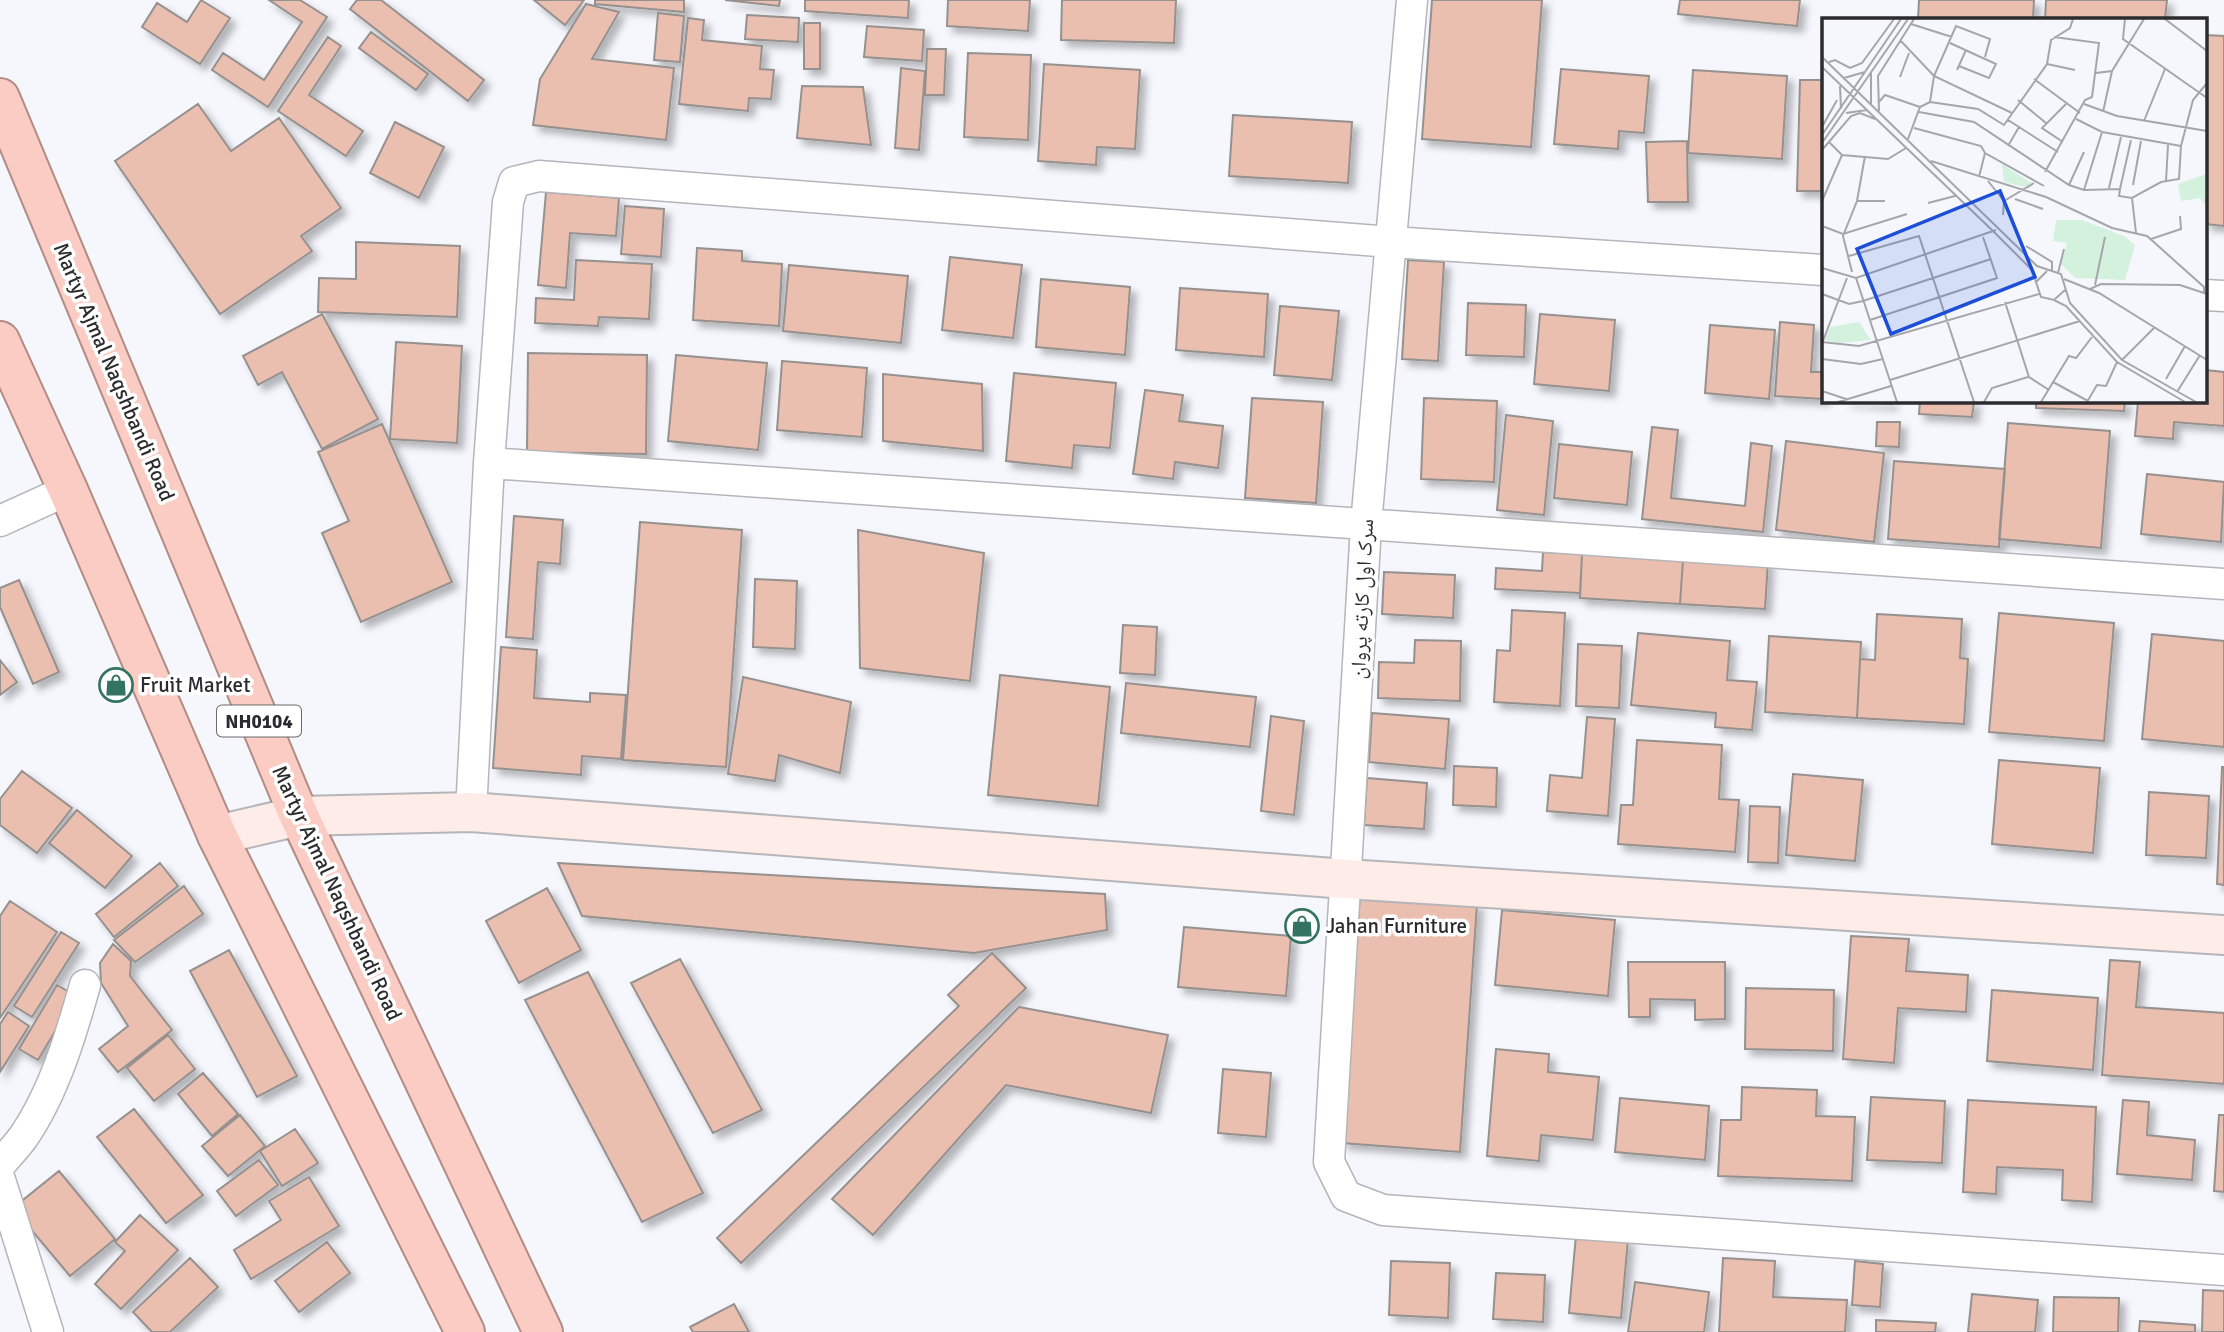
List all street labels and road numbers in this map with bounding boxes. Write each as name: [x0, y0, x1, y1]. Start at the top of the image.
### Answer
street label: Martyr Ajmal Naqshbandi Road: [48, 239, 180, 505]
street label: سرک اول کارته پروان: [1345, 518, 1379, 680]
road number: NH0104: [217, 706, 301, 736]
street label: Martyr Ajmal Naqshbandi Road: [266, 761, 408, 1025]

